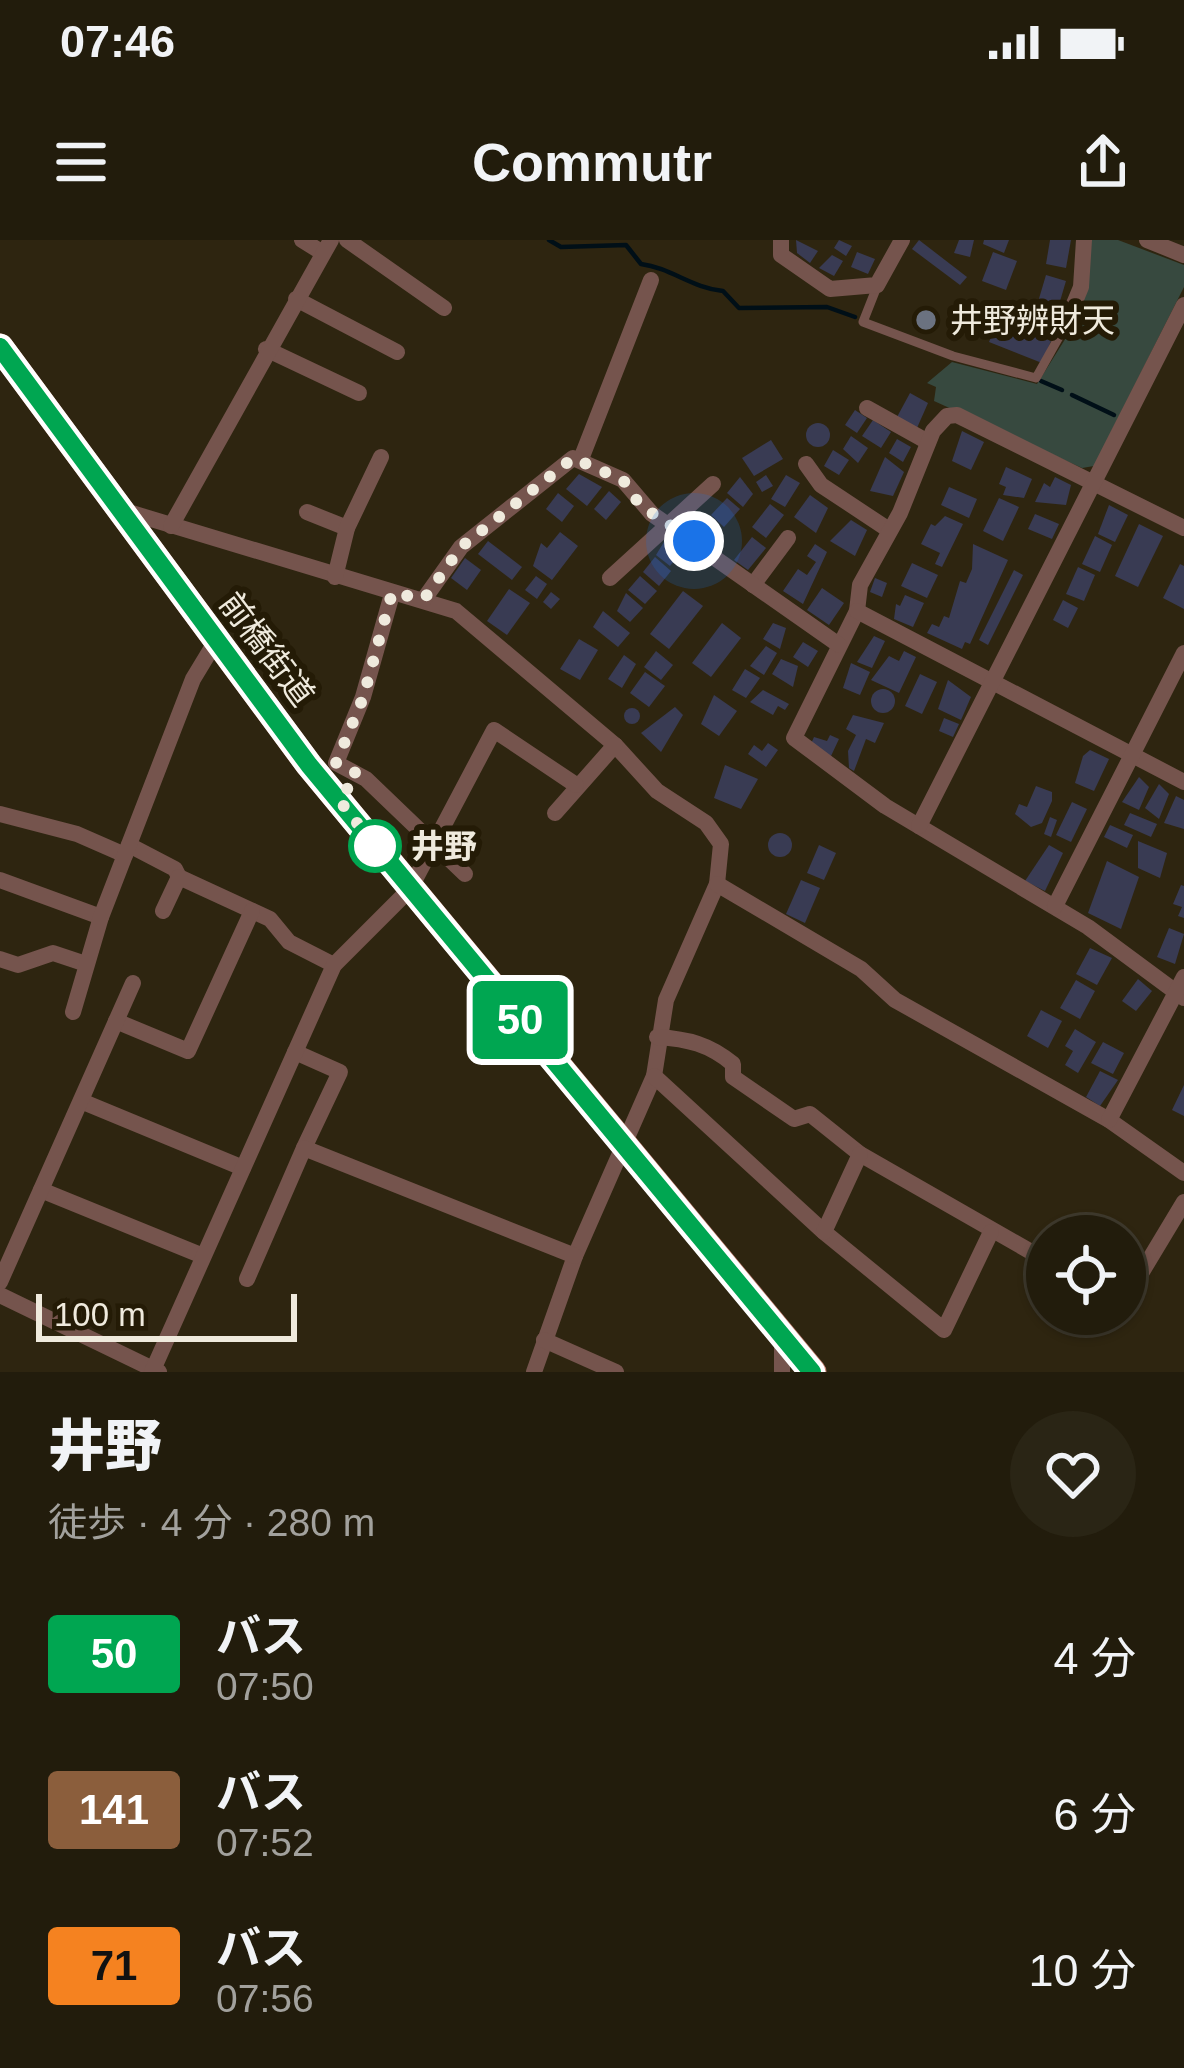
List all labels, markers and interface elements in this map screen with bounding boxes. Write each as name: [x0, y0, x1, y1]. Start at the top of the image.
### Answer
text: 07:46: [60, 16, 175, 67]
icon: menu: [48, 129, 114, 195]
icon: share: [1070, 129, 1136, 195]
text: Commutr: [472, 132, 712, 192]
place label: 井野辨財天: [950, 302, 1115, 339]
marker: 井野辨財天: [913, 307, 939, 333]
your location: [664, 511, 724, 571]
street label: 前橋街道: [213, 585, 321, 713]
marker: 井野: [350, 821, 400, 871]
place label: 井野: [411, 828, 477, 865]
line badge: 50: [466, 981, 574, 1059]
text: 50: [497, 996, 543, 1043]
map controls: [1026, 1215, 1146, 1335]
button: locate: [1026, 1215, 1146, 1335]
scale bar: [36, 1288, 297, 1341]
text: 100 m: [54, 1296, 146, 1333]
button: heart: [1010, 1411, 1136, 1537]
text: 井野: [48, 1414, 162, 1478]
text: 徒歩 · 4 分 · 280 m: [48, 1501, 375, 1544]
text: バス: [216, 1611, 306, 1662]
text: 50: [91, 1630, 137, 1677]
text: 4 分: [1053, 1633, 1136, 1684]
text: 07:50: [216, 1665, 314, 1708]
text: バス: [216, 1767, 306, 1818]
text: 141: [79, 1786, 149, 1833]
text: 6 分: [1053, 1789, 1136, 1840]
text: 07:52: [216, 1821, 314, 1864]
text: バス: [216, 1923, 306, 1974]
text: 71: [91, 1942, 137, 1989]
text: 10 分: [1028, 1945, 1136, 1996]
text: 07:56: [216, 1977, 314, 2020]

